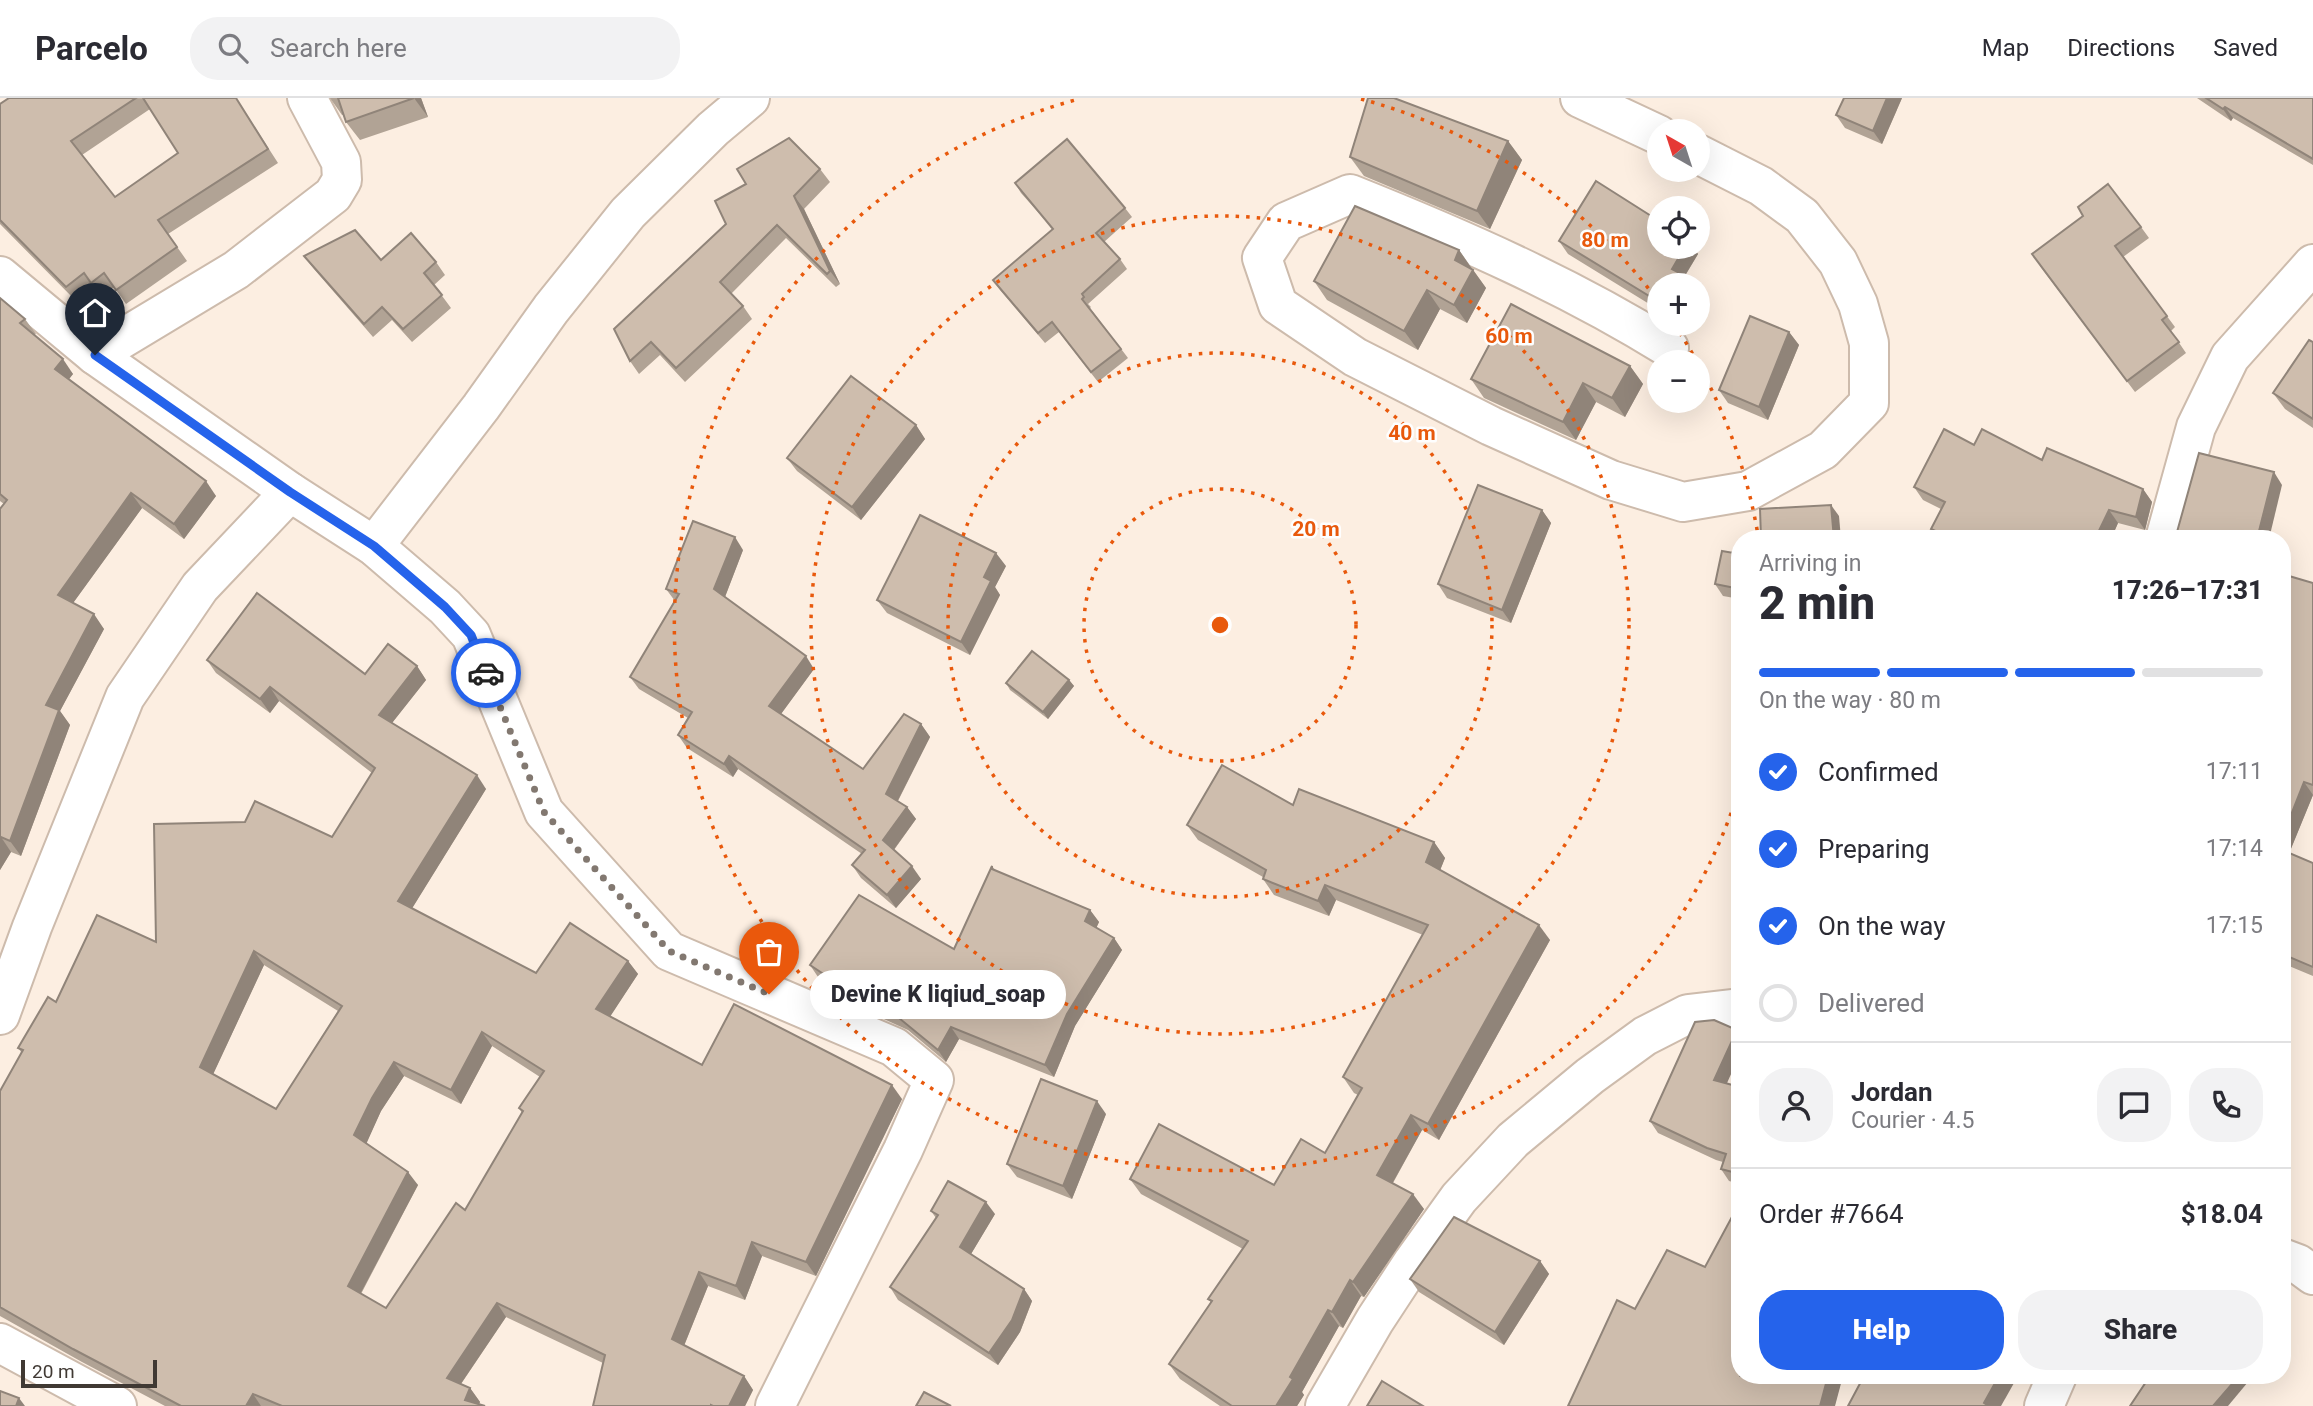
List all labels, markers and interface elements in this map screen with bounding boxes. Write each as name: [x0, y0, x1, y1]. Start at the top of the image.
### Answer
search box: [190, 17, 680, 80]
text: Parcelo: [35, 29, 148, 68]
icon: search: [214, 29, 252, 67]
text: Search here: [270, 33, 407, 63]
text: Map: [1982, 34, 2029, 62]
text: Directions: [2067, 34, 2175, 62]
text: Saved: [2213, 34, 2278, 62]
north arrow: [1647, 119, 1710, 182]
map controls: [1647, 119, 1710, 413]
button: locate: [1647, 196, 1710, 259]
text: 80 m: [1581, 228, 1629, 252]
button: +: [1647, 273, 1710, 336]
pin: [65, 283, 125, 355]
icon: home: [76, 294, 114, 332]
text: 60 m: [1485, 324, 1533, 348]
button: −: [1647, 350, 1710, 413]
text: 40 m: [1388, 421, 1436, 445]
text: 20 m: [1292, 517, 1340, 541]
text: Arriving in: [1759, 550, 1862, 577]
text: 17:26–17:31: [2112, 575, 2263, 605]
text: 2 min: [1759, 576, 1875, 630]
centre of rings: [1208, 613, 1232, 637]
courier: [451, 638, 521, 708]
icon: car: [467, 654, 505, 692]
text: On the way · 80 m: [1759, 687, 1941, 714]
icon: check: [1759, 753, 1797, 791]
text: Confirmed: [1818, 757, 1939, 787]
text: 17:11: [2206, 758, 2263, 785]
icon: check: [1759, 830, 1797, 868]
text: Preparing: [1818, 834, 1930, 864]
text: 17:14: [2206, 835, 2263, 862]
icon: check: [1759, 907, 1797, 945]
text: On the way: [1818, 911, 1946, 941]
text: 17:15: [2206, 912, 2263, 939]
pin: [739, 922, 799, 994]
icon: bag: [750, 933, 788, 971]
callout: Devine K liqiud_soap: [811, 970, 1066, 1018]
text: Devine K liqiud_soap: [831, 981, 1045, 1008]
text: Delivered: [1818, 988, 1925, 1018]
button: person: [1759, 1068, 1833, 1142]
button: chat: [2097, 1068, 2171, 1142]
button: phone: [2189, 1068, 2263, 1142]
text: Jordan: [1851, 1077, 1933, 1107]
text: Courier · 4.5: [1851, 1107, 1974, 1134]
text: Order #7664: [1759, 1199, 1904, 1229]
text: $18.04: [2181, 1199, 2263, 1229]
button: Help: [1759, 1290, 2004, 1370]
button: Share: [2018, 1290, 2263, 1370]
scale bar: [21, 1357, 158, 1389]
text: 20 m: [32, 1360, 75, 1383]

